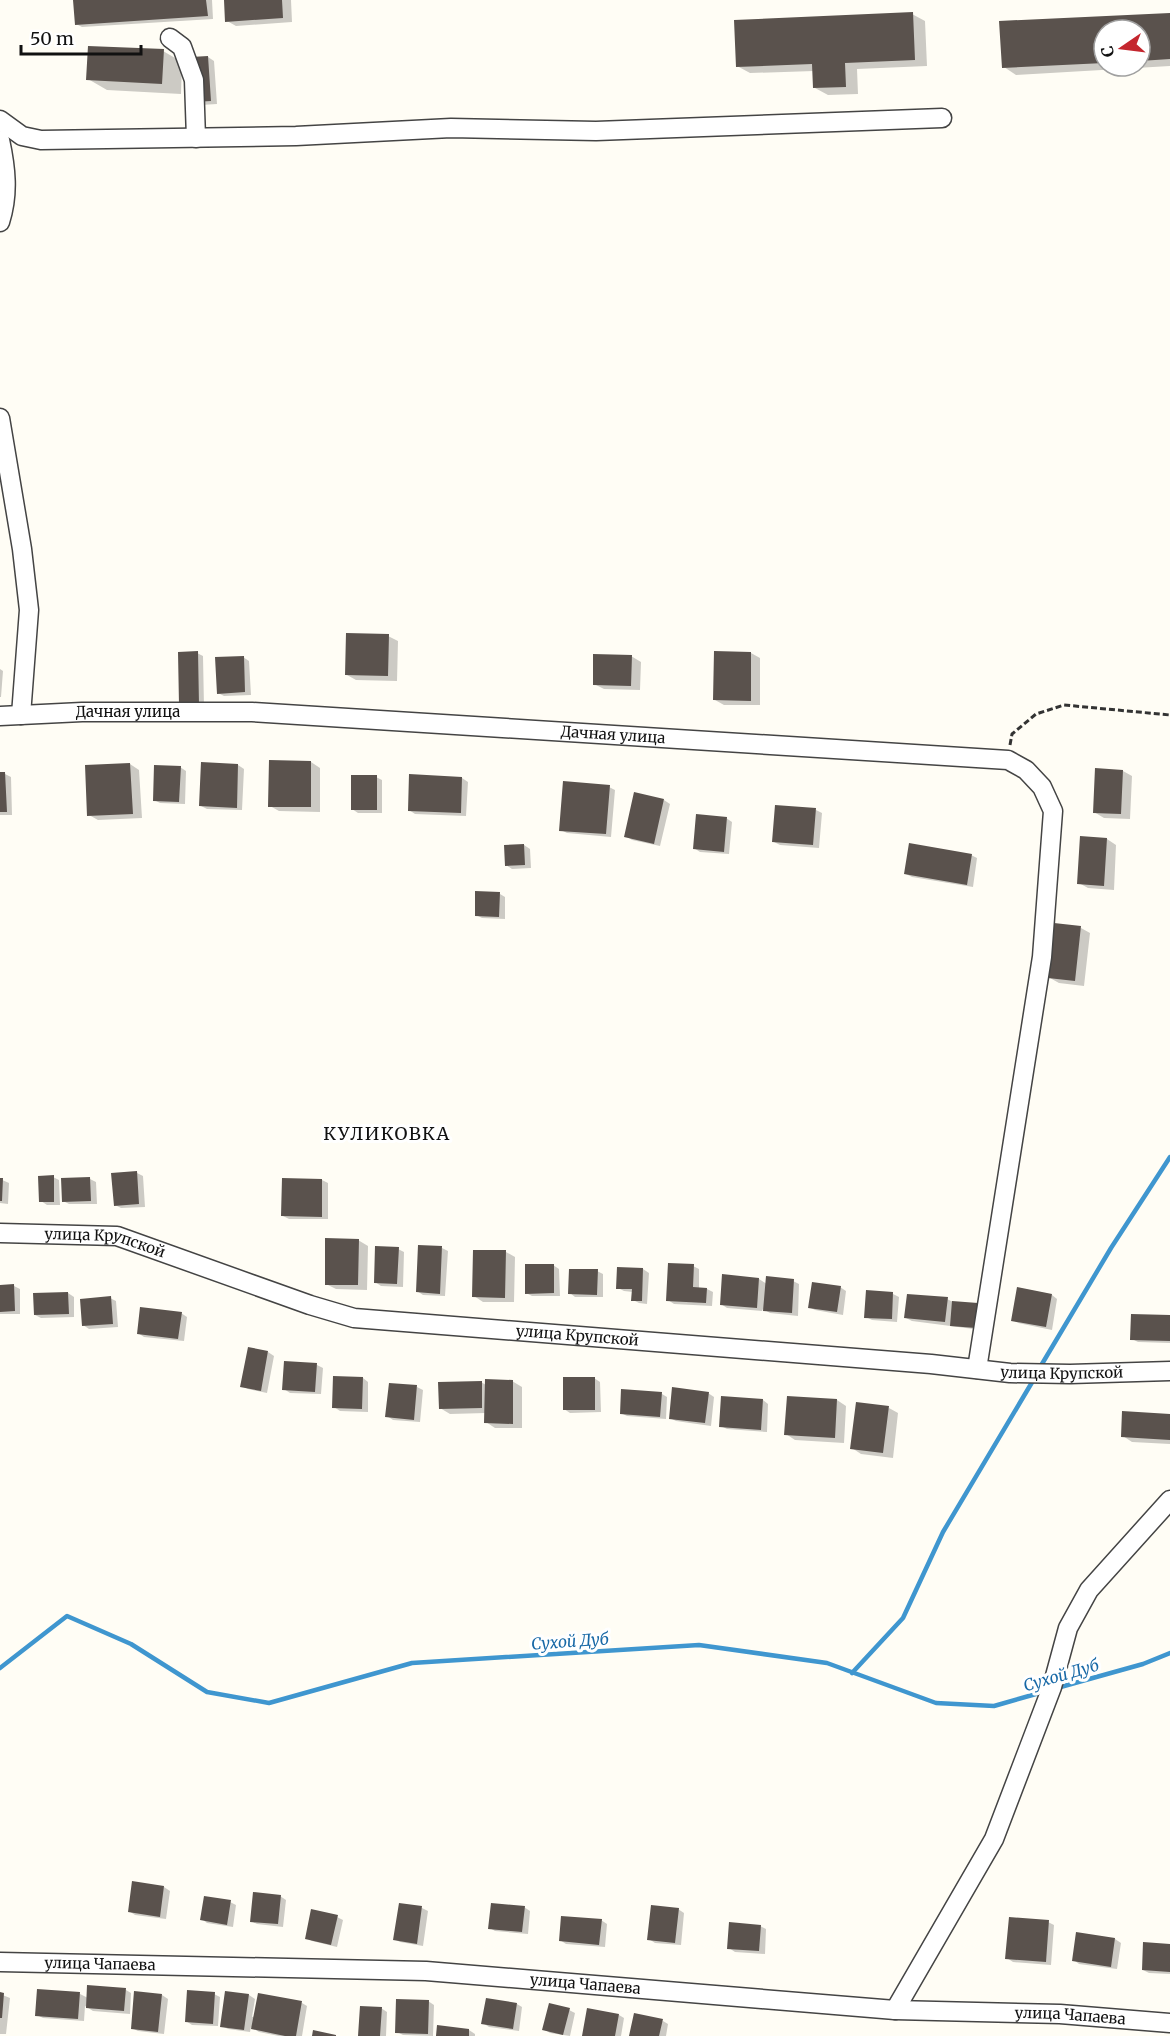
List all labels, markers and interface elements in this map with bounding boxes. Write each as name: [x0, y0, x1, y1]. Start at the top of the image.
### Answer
scale bar: [21, 18, 141, 56]
north arrow: [1092, 18, 1152, 78]
text: 50 m: [30, 27, 74, 50]
text: С: [1096, 44, 1118, 59]
street label: Дачная улица: [75, 702, 180, 721]
street label: Дачная улица: [560, 722, 666, 747]
district label: КУЛИКОВКА: [323, 1122, 451, 1145]
street label: улица Крупской: [44, 1224, 168, 1261]
street label: улица Крупской: [515, 1321, 640, 1350]
street label: улица Крупской: [999, 1362, 1124, 1383]
water label: Сухой Дуб: [530, 1628, 610, 1654]
water label: Сухой Дуб: [1021, 1655, 1101, 1695]
street label: улица Чапаева: [44, 1953, 156, 1974]
street label: улица Чапаева: [529, 1970, 642, 1998]
street label: улица Чапаева: [1014, 2003, 1126, 2028]

